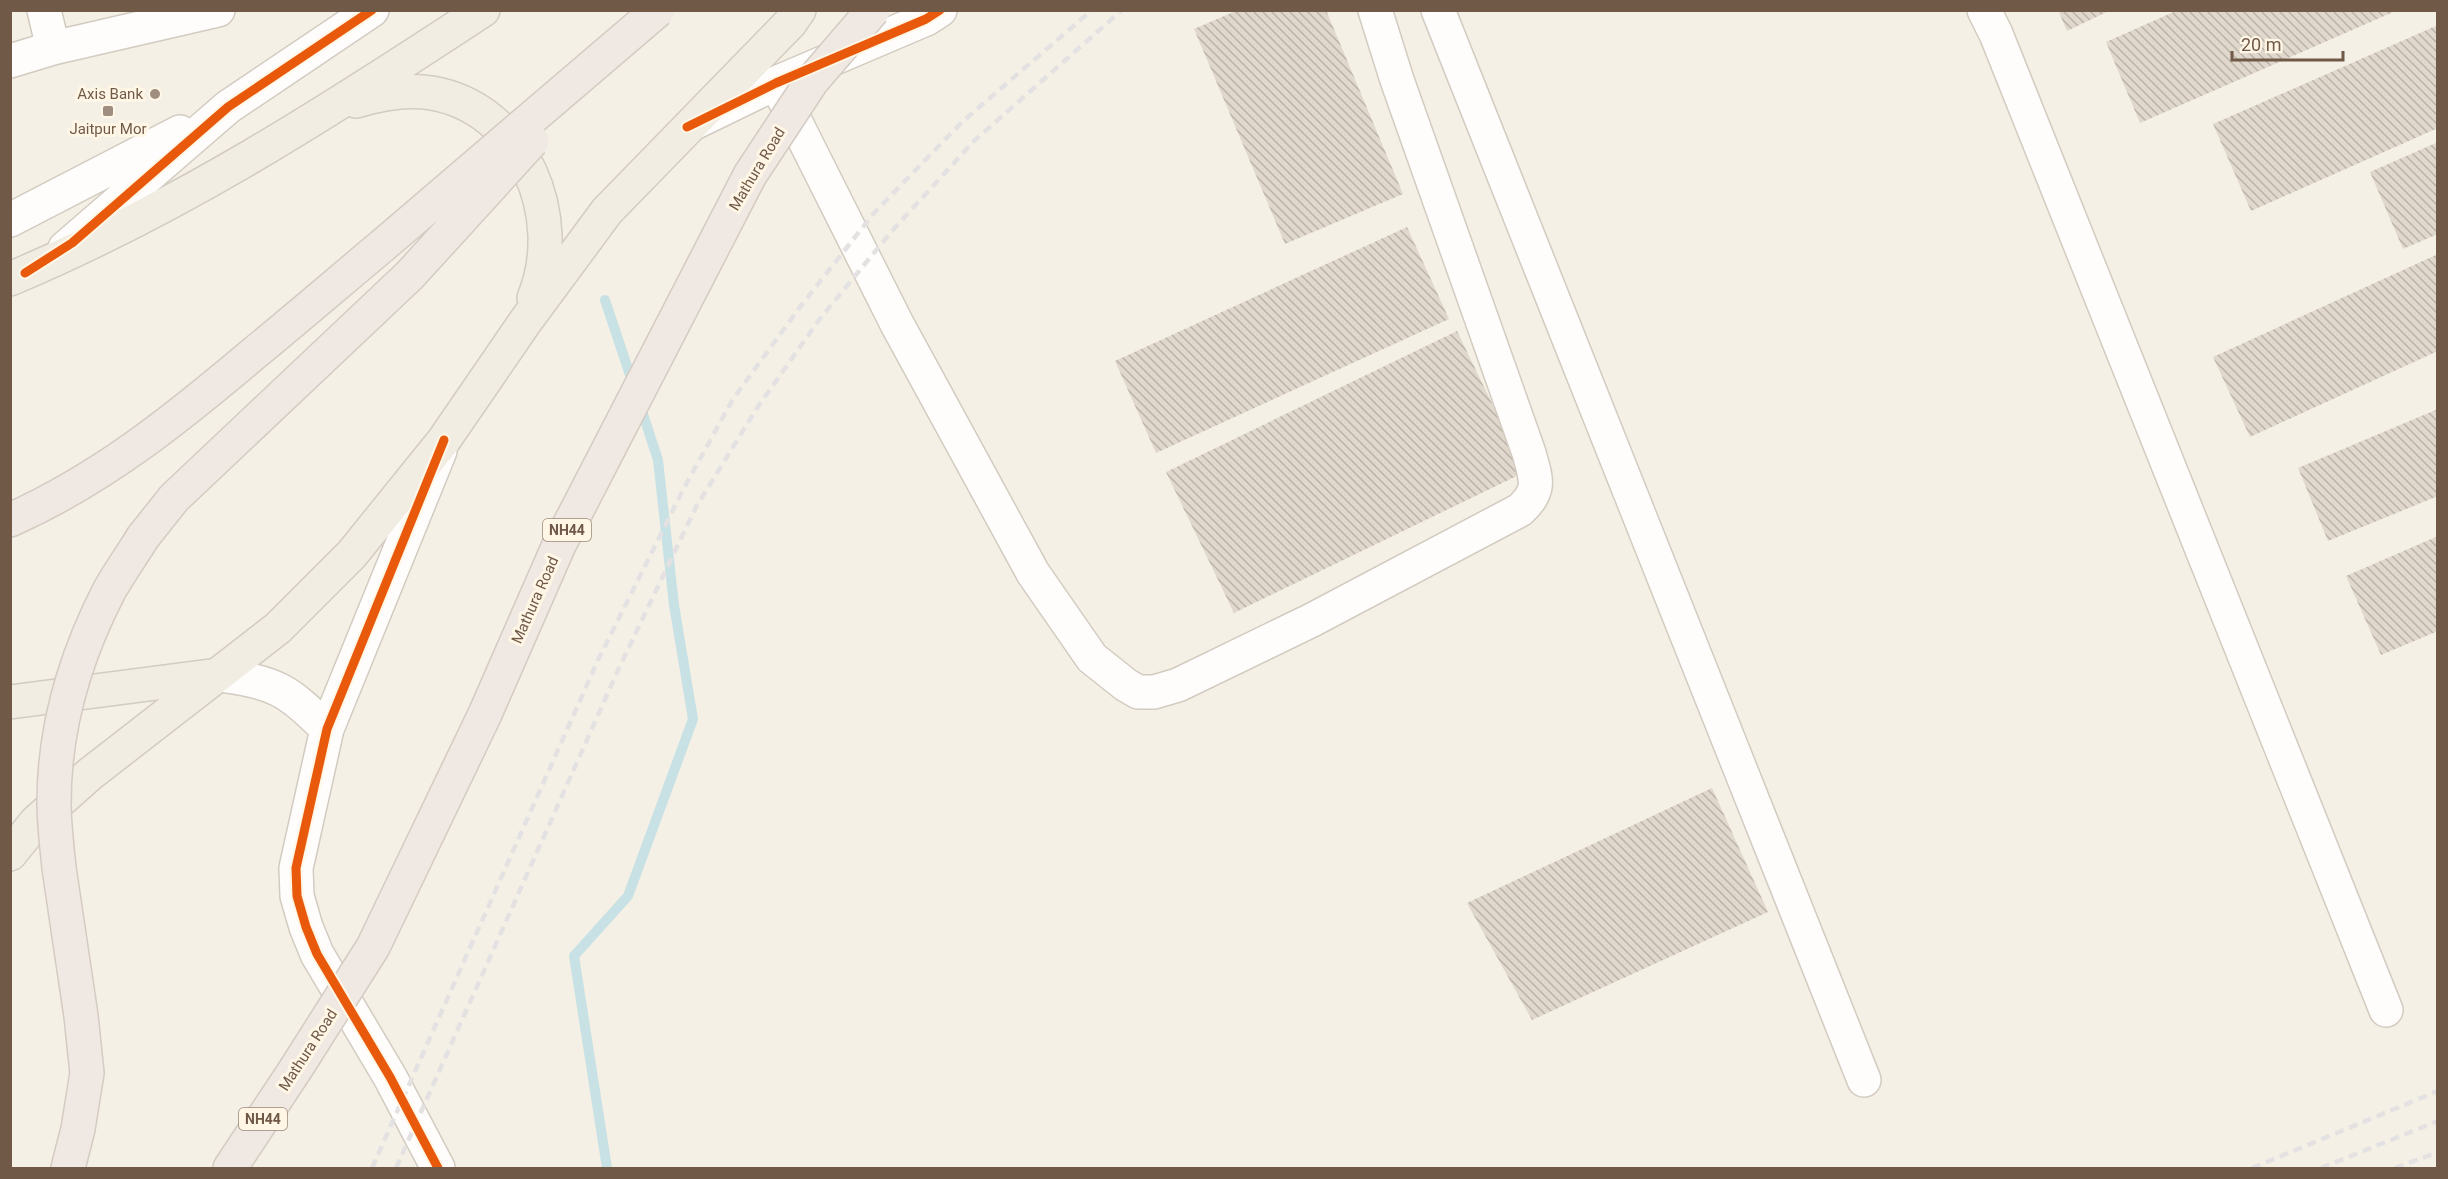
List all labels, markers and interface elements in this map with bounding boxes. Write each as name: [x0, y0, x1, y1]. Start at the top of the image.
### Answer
scale bar: [2232, 24, 2343, 62]
text: 20 m: [2241, 34, 2281, 55]
place label: Axis Bank: [77, 85, 143, 103]
marker: Axis Bank: [148, 87, 162, 101]
marker: Jaitpur Mor: [101, 104, 115, 118]
place label: Jaitpur Mor: [69, 120, 147, 138]
street label: Mathura Road: [725, 124, 789, 214]
road number: NH44: [543, 519, 591, 541]
street label: Mathura Road: [508, 554, 562, 646]
street label: Mathura Road: [275, 1006, 341, 1094]
road number: NH44: [239, 1108, 287, 1130]

